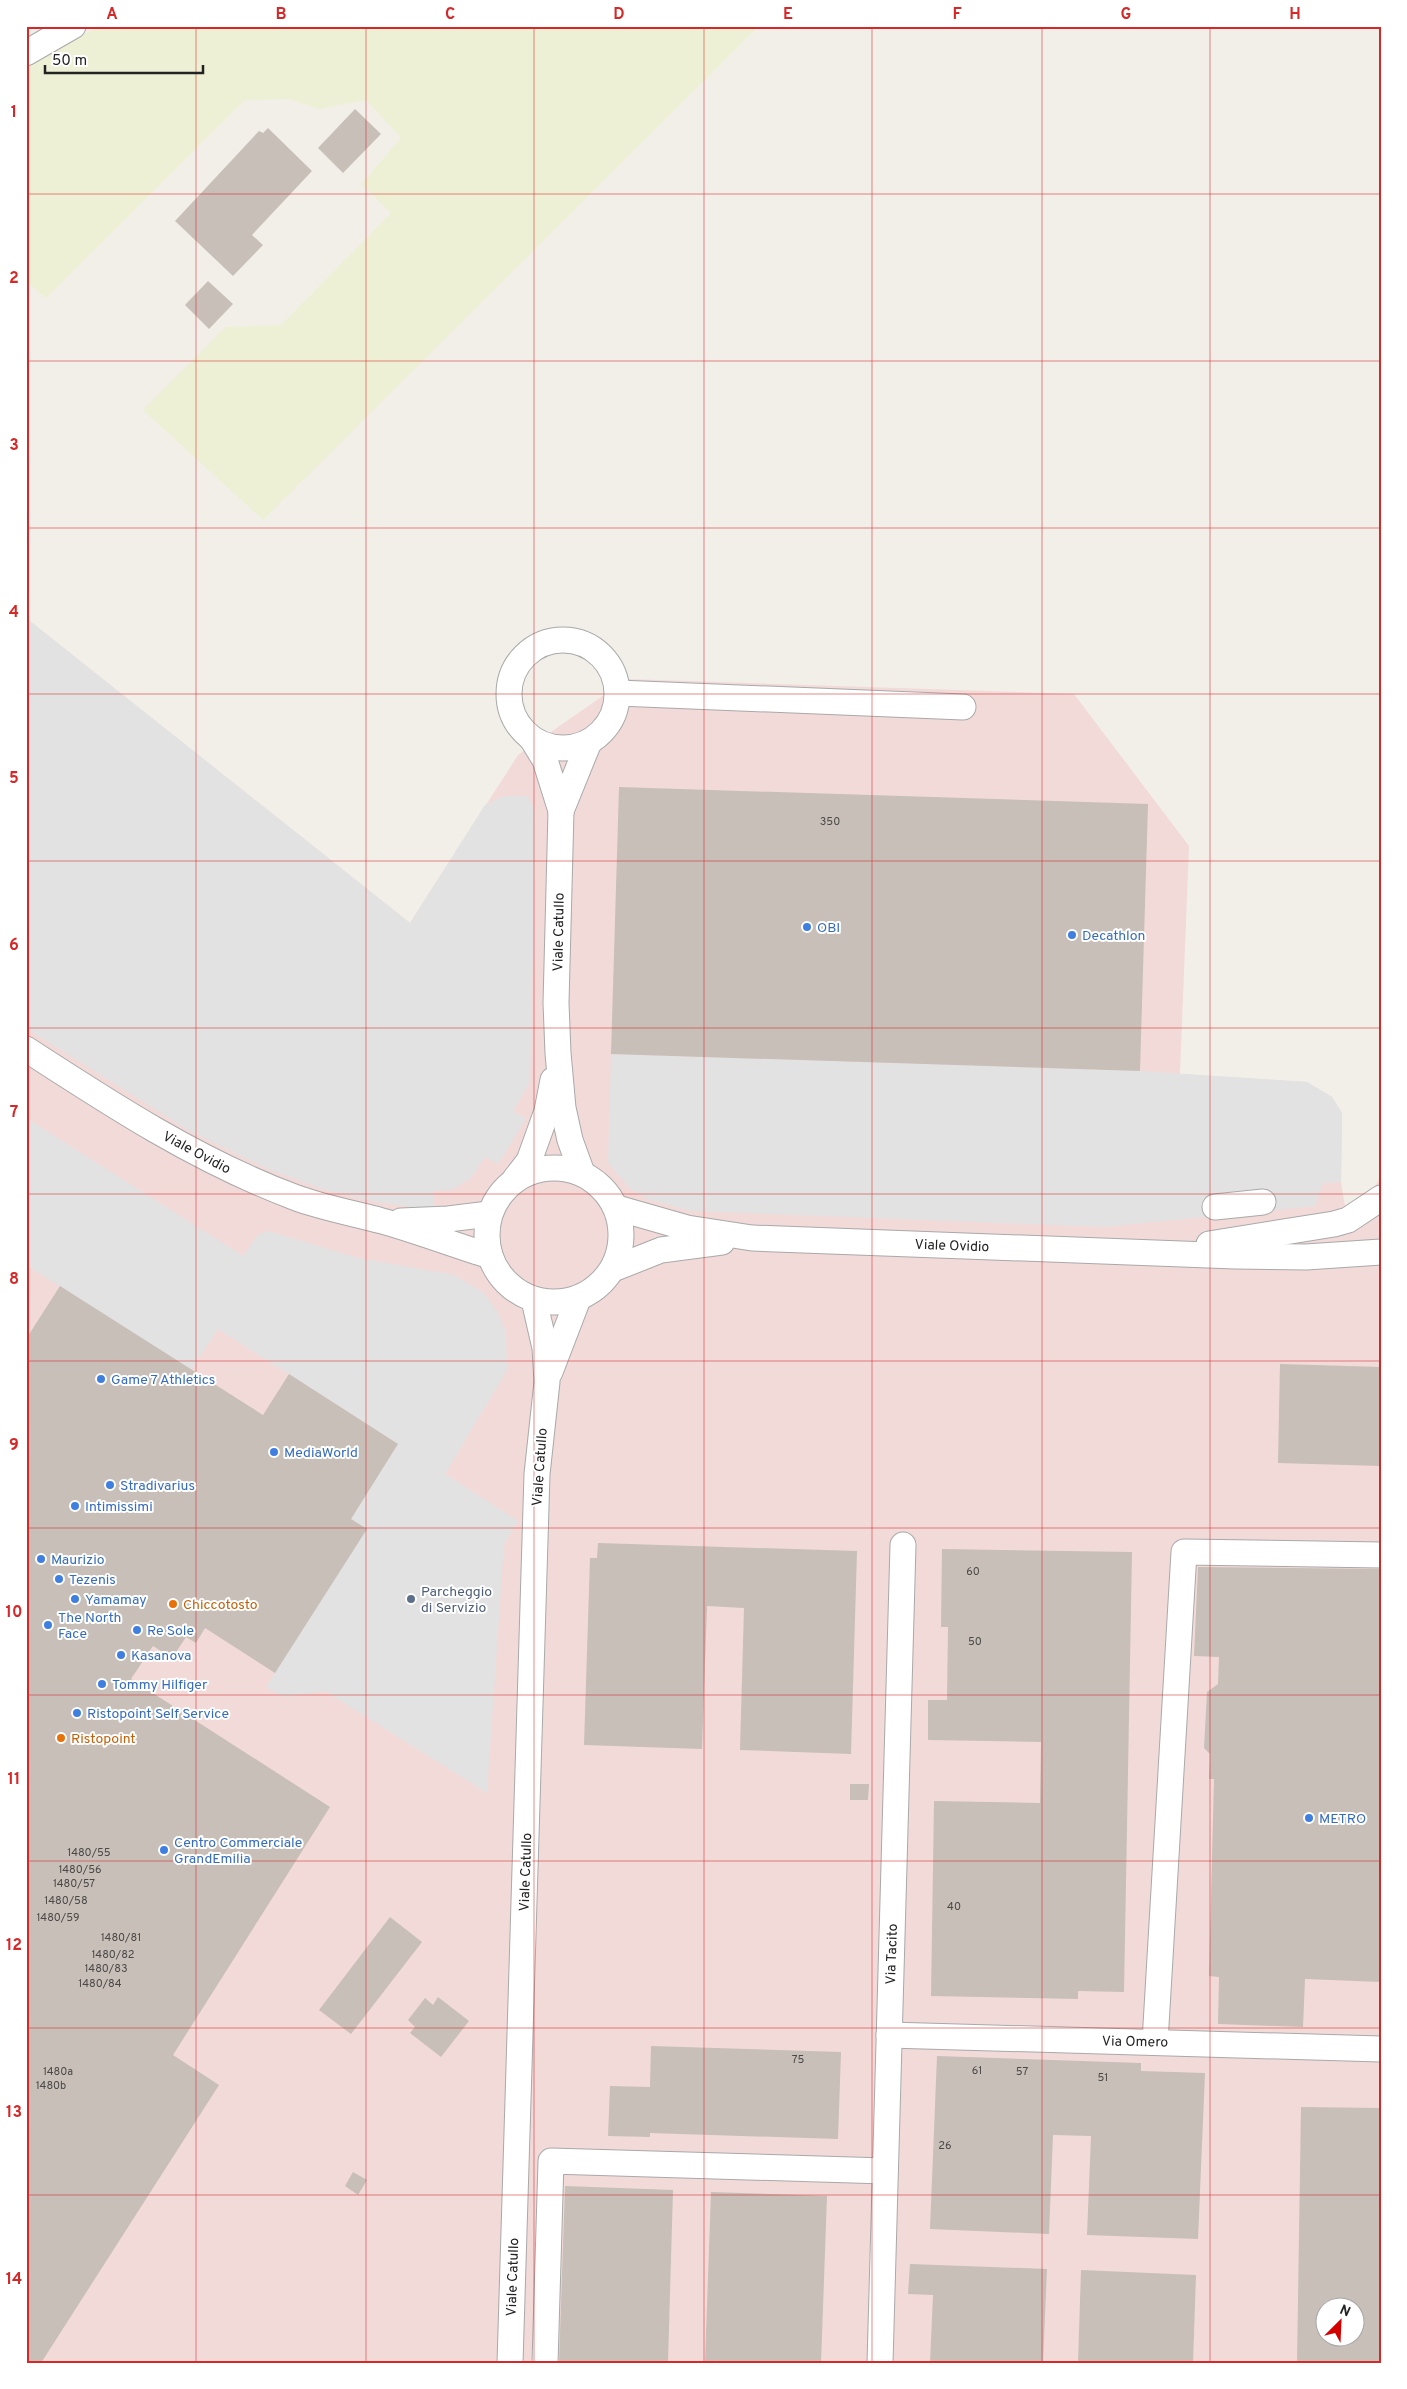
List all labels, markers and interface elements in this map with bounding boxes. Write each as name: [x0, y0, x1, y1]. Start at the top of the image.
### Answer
text: A: [106, 5, 118, 25]
text: B: [275, 5, 287, 25]
text: C: [445, 5, 455, 25]
text: D: [613, 5, 625, 25]
text: E: [783, 5, 793, 25]
text: F: [952, 5, 962, 25]
text: G: [1121, 5, 1131, 25]
text: H: [1289, 5, 1301, 25]
scale bar: [45, 42, 202, 74]
text: 50 m: [52, 52, 87, 71]
text: 1: [11, 103, 17, 123]
text: 2: [9, 269, 19, 289]
text: 3: [9, 436, 19, 456]
text: 4: [9, 603, 19, 623]
text: 5: [9, 769, 19, 789]
house number: 350: [820, 815, 840, 829]
street label: Viale Catullo: [550, 892, 569, 972]
place label: OBI: [817, 920, 840, 937]
marker: OBI: [801, 921, 813, 933]
place label: Decathlon: [1082, 928, 1145, 945]
marker: Decathlon: [1066, 929, 1078, 941]
text: 6: [9, 936, 19, 956]
text: 7: [10, 1103, 18, 1123]
street label: Viale Ovidio: [159, 1128, 233, 1178]
street label: Viale Ovidio: [914, 1237, 990, 1256]
text: 8: [9, 1270, 19, 1290]
place label: Game 7 Athletics: [111, 1372, 215, 1389]
marker: Game 7 Athletics: [95, 1373, 107, 1385]
street label: Viale Catullo: [529, 1427, 552, 1507]
text: 9: [9, 1436, 19, 1456]
place label: MediaWorld: [284, 1445, 358, 1462]
marker: MediaWorld: [268, 1446, 280, 1458]
place label: Stradivarius: [120, 1478, 195, 1495]
marker: Stradivarius: [104, 1479, 116, 1491]
place label: Intimissimi: [85, 1499, 153, 1516]
marker: Intimissimi: [69, 1500, 81, 1512]
place label: Maurizio: [51, 1552, 105, 1569]
marker: Maurizio: [35, 1553, 47, 1565]
house number: 60: [966, 1565, 980, 1579]
place label: Tezenis: [69, 1572, 116, 1589]
marker: Tezenis: [53, 1573, 65, 1585]
place label: Parcheggio di Servizio: [421, 1584, 492, 1617]
place label: Yamamay: [85, 1592, 147, 1609]
marker: Yamamay: [69, 1593, 81, 1605]
marker: Parcheggio di Servizio: [405, 1593, 417, 1605]
place label: Chiccotosto: [183, 1597, 258, 1614]
marker: Chiccotosto: [167, 1598, 179, 1610]
text: 10: [6, 1603, 22, 1623]
place label: The North Face: [58, 1610, 121, 1643]
marker: The North Face: [42, 1619, 54, 1631]
place label: Re Sole: [147, 1623, 194, 1640]
marker: Re Sole: [131, 1624, 143, 1636]
house number: 50: [968, 1635, 982, 1649]
place label: Kasanova: [131, 1648, 191, 1665]
marker: Kasanova: [115, 1649, 127, 1661]
place label: Tommy Hilfiger: [112, 1677, 208, 1694]
marker: Tommy Hilfiger: [96, 1678, 108, 1690]
place label: Ristopoint Self Service: [87, 1706, 229, 1723]
marker: Ristopoint Self Service: [71, 1707, 83, 1719]
place label: Ristopoint: [71, 1731, 136, 1748]
marker: Ristopoint: [55, 1732, 67, 1744]
text: 11: [8, 1770, 20, 1790]
place label: METRO: [1319, 1811, 1366, 1828]
marker: METRO: [1303, 1812, 1315, 1824]
street label: Viale Catullo: [517, 1832, 536, 1912]
place label: Centro Commerciale GrandEmilia: [174, 1835, 302, 1868]
marker: Centro Commerciale GrandEmilia: [158, 1844, 170, 1856]
house number: 1480/55: [67, 1846, 111, 1860]
house number: 1480/56: [58, 1863, 102, 1877]
house number: 1480/57: [53, 1877, 95, 1891]
house number: 1480/58: [44, 1894, 88, 1908]
house number: 40: [947, 1900, 961, 1914]
house number: 1480/59: [36, 1911, 80, 1925]
street label: Via Tacito: [883, 1923, 902, 1985]
house number: 1480/81: [101, 1931, 141, 1945]
text: 12: [6, 1936, 22, 1956]
house number: 1480/82: [91, 1948, 135, 1962]
house number: 1480/83: [84, 1962, 128, 1976]
house number: 1480/84: [78, 1977, 122, 1991]
street label: Via Omero: [1102, 2033, 1168, 2052]
house number: 75: [792, 2053, 804, 2067]
house number: 61: [972, 2064, 982, 2078]
house number: 1480a: [43, 2065, 73, 2079]
house number: 57: [1016, 2065, 1028, 2079]
house number: 51: [1098, 2071, 1108, 2085]
house number: 1480b: [36, 2079, 66, 2093]
text: 13: [6, 2103, 22, 2123]
house number: 26: [938, 2139, 952, 2153]
street label: Viale Catullo: [504, 2237, 523, 2317]
text: 14: [6, 2270, 22, 2290]
north arrow: [1314, 2296, 1364, 2346]
text: N: [1337, 2302, 1353, 2321]

